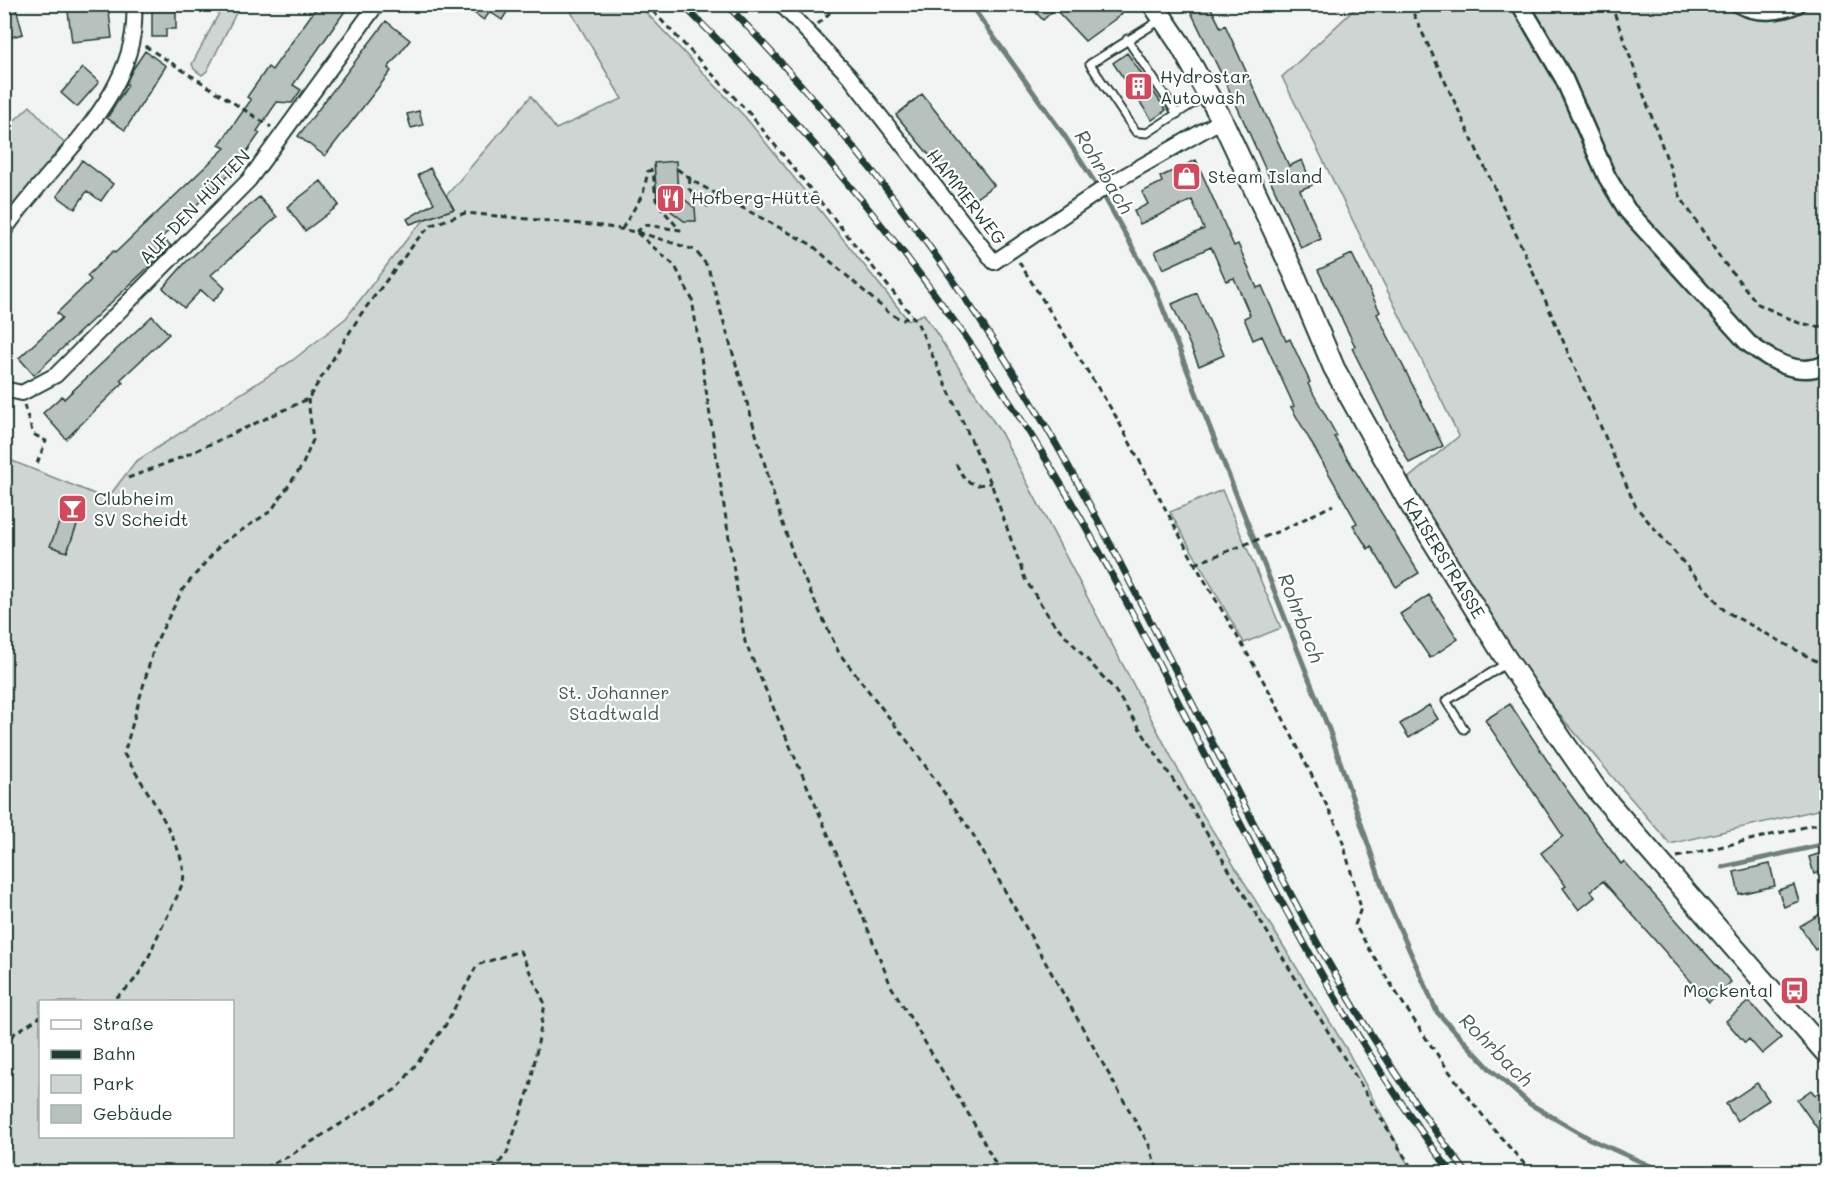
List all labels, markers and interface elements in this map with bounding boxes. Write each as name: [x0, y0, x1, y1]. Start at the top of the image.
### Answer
place label: Hydrostar Autowash: [1160, 64, 1250, 109]
building icon: Hydrostar Autowash: [1123, 71, 1155, 103]
water label: Rohrbach: [1069, 124, 1140, 219]
street label: AUF DEN HÜTTEN: [133, 144, 255, 269]
street label: HAMMERWEG: [922, 144, 1012, 249]
shop icon: Steam Island: [1171, 161, 1203, 193]
place label: Steam Island: [1208, 164, 1322, 188]
restaurant icon: Hofberg-Hütte: [654, 182, 686, 214]
place label: Hofberg-Hütte: [691, 185, 821, 209]
place label: Clubheim SV Scheidt: [94, 486, 188, 531]
bar icon: Clubheim SV Scheidt: [57, 493, 89, 525]
street label: KAISERSTRASSE: [1398, 493, 1491, 623]
water label: Rohrbach: [1273, 569, 1331, 666]
park label: St. Johanner Stadtwald: [558, 680, 670, 725]
bus stop icon: Mockental: [1778, 975, 1810, 1007]
place label: Mockental: [1683, 978, 1773, 1002]
legend: [39, 1000, 234, 1138]
water label: Rohrbach: [1454, 1007, 1539, 1092]
text: Straße: [93, 1011, 154, 1035]
text: Bahn: [93, 1041, 136, 1065]
text: Park: [93, 1071, 134, 1095]
text: Gebäude: [93, 1101, 173, 1125]

